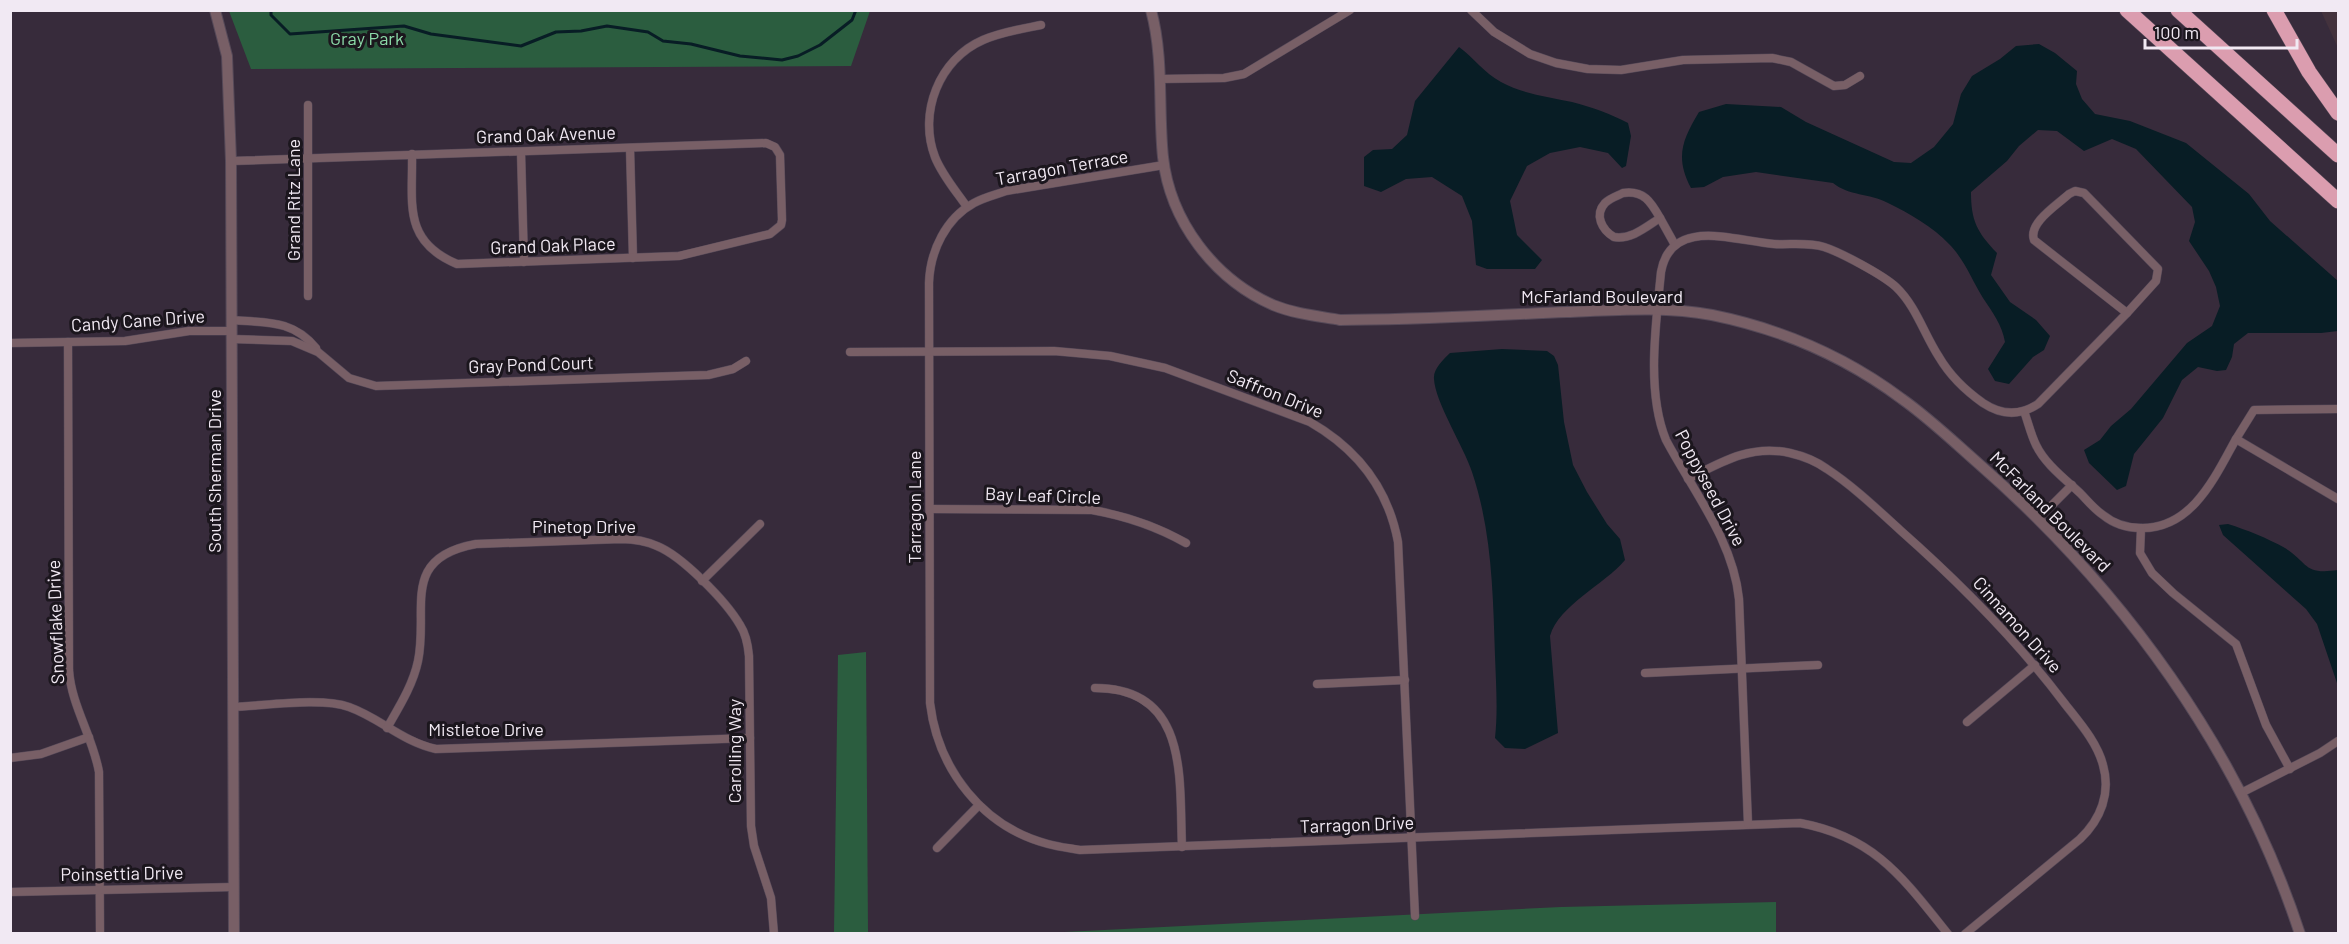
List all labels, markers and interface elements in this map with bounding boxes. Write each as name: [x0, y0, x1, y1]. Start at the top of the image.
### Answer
scale bar: [2145, 12, 2296, 50]
text: 100 m: [2154, 21, 2199, 43]
park label: Gray Park: [330, 27, 404, 49]
street label: Grand Oak Avenue: [476, 121, 616, 147]
street label: Grand Ritz Lane: [282, 139, 304, 261]
street label: Tarragon Terrace: [994, 145, 1130, 189]
street label: Grand Oak Place: [490, 232, 616, 258]
street label: McFarland Boulevard: [1521, 285, 1683, 307]
street label: Candy Cane Drive: [70, 304, 206, 336]
street label: Gray Pond Court: [468, 351, 594, 377]
street label: Saffron Drive: [1224, 364, 1327, 422]
street label: South Sherman Drive: [203, 389, 225, 553]
street label: Poppyseed Drive: [1671, 425, 1751, 550]
street label: McFarland Boulevard: [1986, 446, 2116, 576]
street label: Tarragon Lane: [903, 451, 925, 563]
street label: Bay Leaf Circle: [985, 482, 1101, 508]
street label: Pinetop Drive: [532, 515, 636, 537]
street label: Snowflake Drive: [42, 560, 68, 685]
street label: Cinnamon Drive: [1969, 572, 2067, 677]
street label: Carolling Way: [723, 699, 745, 803]
street label: Mistletoe Drive: [428, 718, 544, 740]
street label: Tarragon Drive: [1299, 811, 1414, 837]
street label: Poinsettia Drive: [60, 861, 184, 885]

